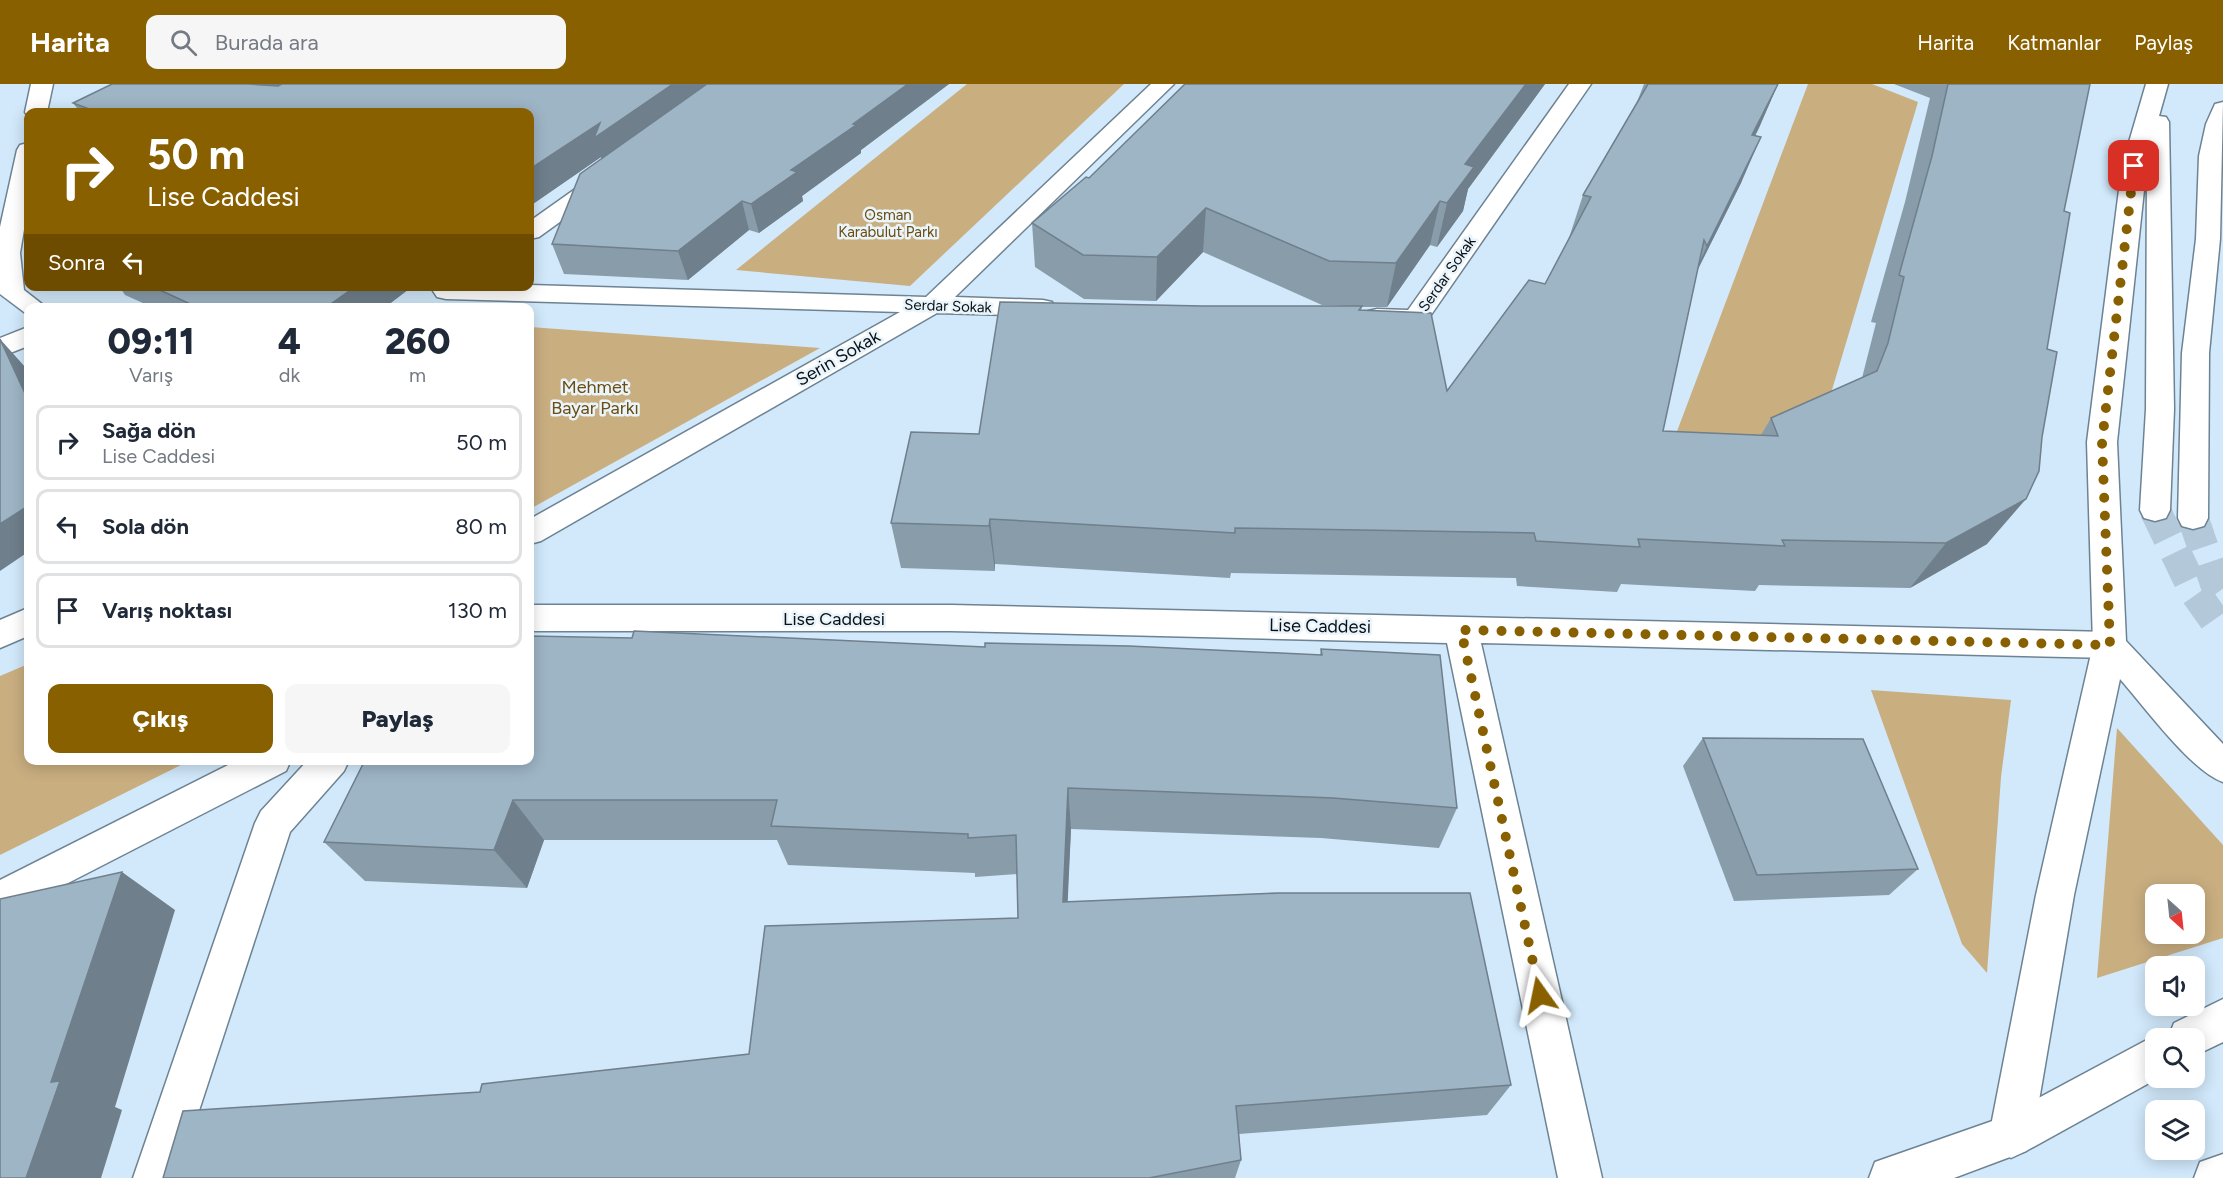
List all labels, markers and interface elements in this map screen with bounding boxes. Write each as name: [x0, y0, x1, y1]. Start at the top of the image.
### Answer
search box: [146, 15, 566, 69]
text: Harita: [30, 25, 110, 59]
icon: search: [167, 26, 200, 59]
text: Burada ara: [215, 29, 319, 56]
text: Harita: [1917, 30, 1974, 55]
text: Katmanlar: [2007, 30, 2101, 55]
text: Paylaş: [2134, 30, 2193, 55]
text: 50 m: [147, 129, 245, 180]
icon: right: [48, 132, 126, 210]
pin: [2108, 140, 2159, 191]
icon: arrive: [2117, 149, 2150, 182]
text: Lise Caddesi: [147, 180, 300, 213]
park label: Osman Karabulut Parkı: [838, 206, 938, 241]
street label: Serdar Sokak: [1414, 232, 1480, 315]
icon: left: [117, 246, 150, 279]
text: Sonra: [48, 249, 105, 276]
street label: Serdar Sokak: [904, 295, 993, 317]
text: 09:11: [108, 320, 194, 363]
text: 4: [278, 320, 301, 363]
text: 260: [385, 320, 450, 363]
street label: Serin Sokak: [792, 325, 884, 391]
text: Varış: [129, 363, 173, 387]
text: dk: [279, 363, 300, 387]
text: m: [409, 363, 426, 387]
park label: Mehmet Bayar Parkı: [551, 376, 639, 419]
text: Sağa dön: [102, 417, 196, 444]
icon: right: [51, 426, 84, 459]
text: 50 m: [456, 429, 507, 456]
text: Lise Caddesi: [102, 444, 215, 468]
icon: left: [51, 510, 84, 543]
text: Sola dön: [102, 513, 189, 540]
text: 80 m: [455, 513, 507, 540]
icon: arrive: [51, 594, 84, 627]
text: Varış noktası: [102, 597, 232, 624]
text: 130 m: [448, 597, 507, 624]
street label: Lise Caddesi: [783, 608, 885, 630]
street label: Lise Caddesi: [1269, 614, 1371, 638]
button: Çıkış: [48, 684, 273, 753]
button: Paylaş: [285, 684, 510, 753]
north arrow: [2145, 884, 2205, 944]
map controls: [2145, 884, 2205, 1160]
button: sound: [2145, 956, 2205, 1016]
position arrow: [1508, 963, 1572, 1027]
button: search: [2145, 1028, 2205, 1088]
button: layers: [2145, 1100, 2205, 1160]

